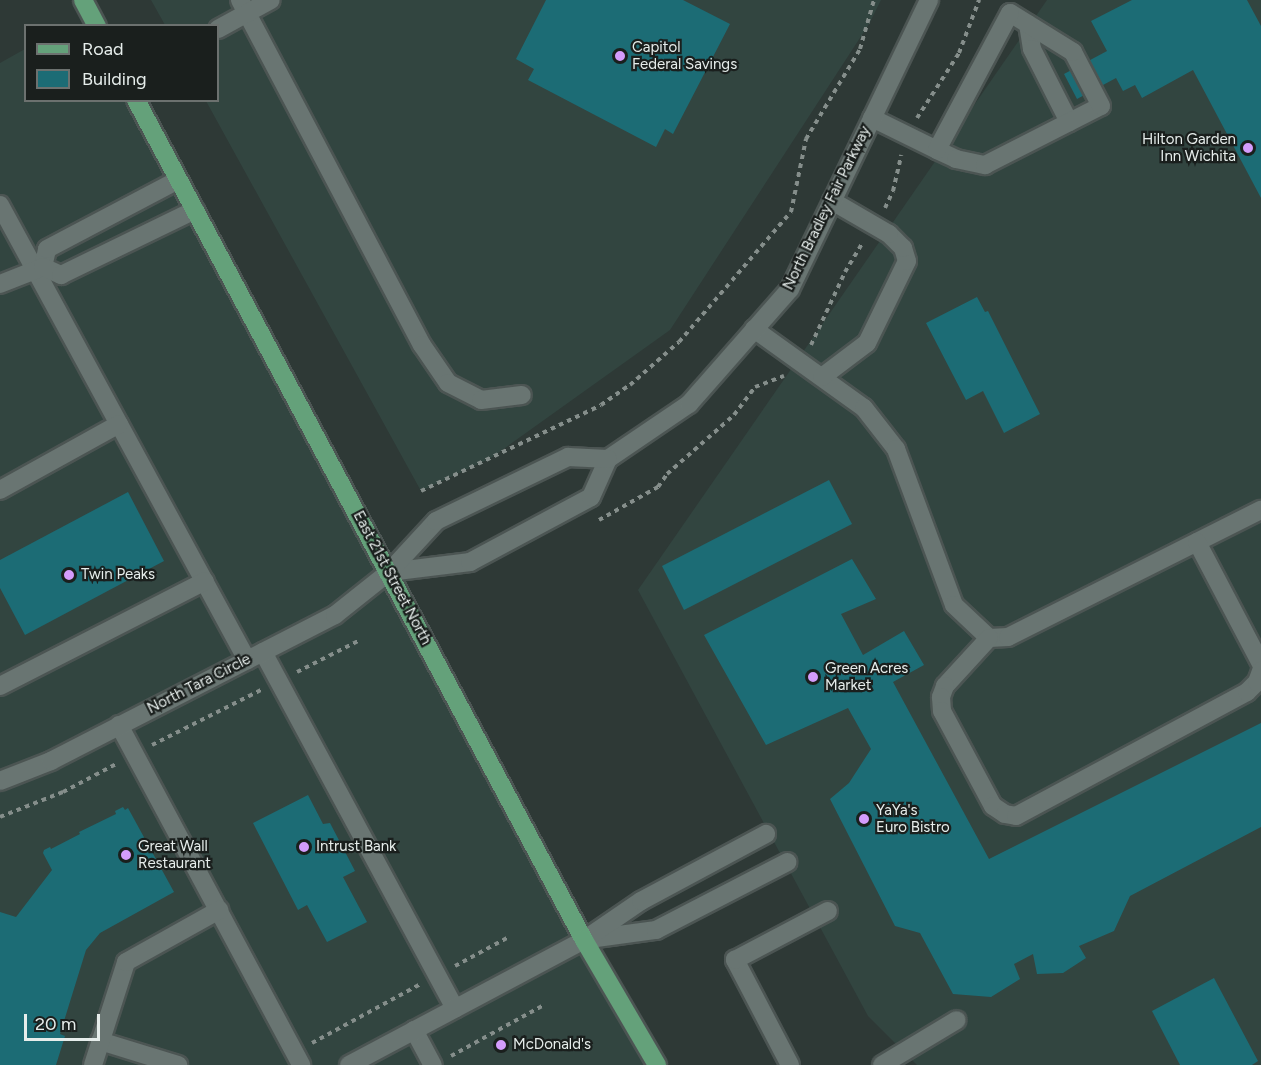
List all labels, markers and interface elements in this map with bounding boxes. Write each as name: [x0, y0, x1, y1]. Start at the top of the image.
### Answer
legend: [24, 24, 219, 102]
text: Road: [82, 38, 123, 60]
place label: Capitol Federal Savings: [632, 38, 737, 73]
marker: Capitol Federal Savings: [613, 49, 627, 63]
text: Building: [82, 68, 147, 90]
street label: North Bradley Fair Parkway: [779, 123, 875, 293]
place label: Hilton Garden Inn Wichita: [1142, 130, 1236, 165]
marker: Hilton Garden Inn Wichita: [1241, 141, 1255, 155]
street label: East 21st Street North: [349, 508, 435, 648]
place label: Twin Peaks: [81, 566, 155, 584]
marker: Twin Peaks: [62, 568, 76, 582]
street label: North Tara Circle: [144, 650, 254, 718]
place label: Green Acres Market: [825, 659, 908, 694]
marker: Green Acres Market: [806, 670, 820, 684]
place label: YaYa's Euro Bistro: [876, 801, 950, 836]
marker: YaYa's Euro Bistro: [857, 812, 871, 826]
place label: Great Wall Restaurant: [138, 837, 211, 872]
place label: Intrust Bank: [316, 838, 396, 856]
marker: Intrust Bank: [297, 840, 311, 854]
marker: Great Wall Restaurant: [119, 848, 133, 862]
scale bar: [27, 1002, 104, 1040]
text: 20 m: [35, 1013, 76, 1035]
place label: McDonald's: [513, 1036, 591, 1054]
marker: McDonald's: [494, 1038, 508, 1052]

